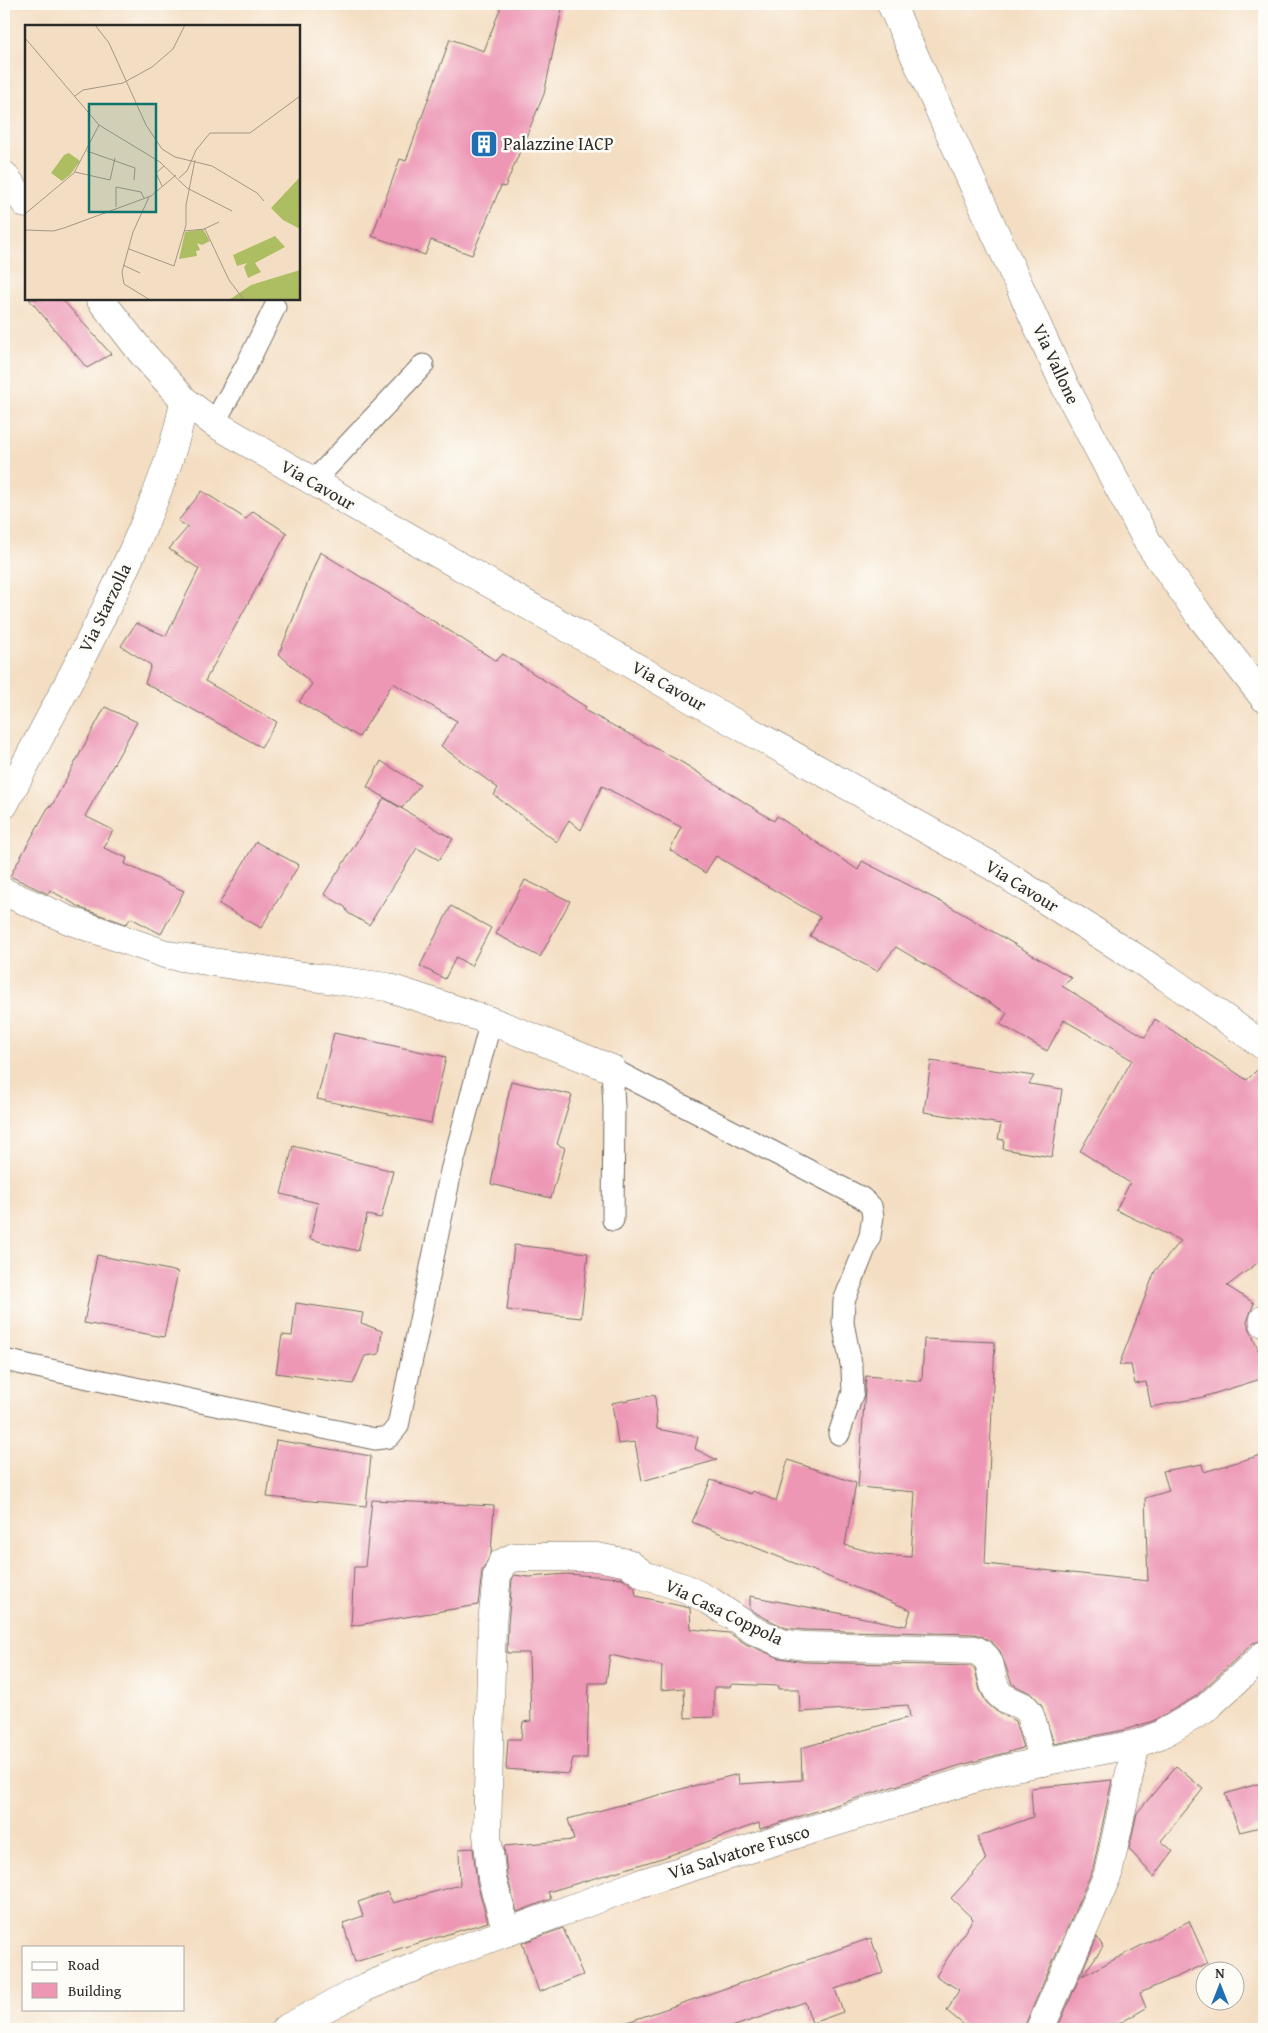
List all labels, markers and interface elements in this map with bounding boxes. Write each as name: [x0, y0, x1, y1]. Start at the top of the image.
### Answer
inset map: [25, 25, 300, 300]
building icon: Palazzine IACP: [469, 129, 499, 159]
place label: Palazzine IACP: [503, 130, 614, 157]
street label: Via Vallone: [1026, 319, 1087, 409]
street label: Via Cavour: [276, 452, 361, 517]
street label: Via Starzolla: [71, 558, 138, 657]
street label: Via Cavour: [627, 653, 712, 718]
street label: Via Cavour: [980, 852, 1065, 919]
street label: Via Casa Coppola: [661, 1571, 788, 1652]
street label: Via Salvatore Fusco: [665, 1817, 813, 1886]
legend: [22, 1946, 185, 2010]
text: Road: [68, 1954, 99, 1975]
north arrow: [1196, 1960, 1246, 2010]
text: N: [1215, 1963, 1225, 1983]
text: Building: [68, 1980, 122, 2001]

